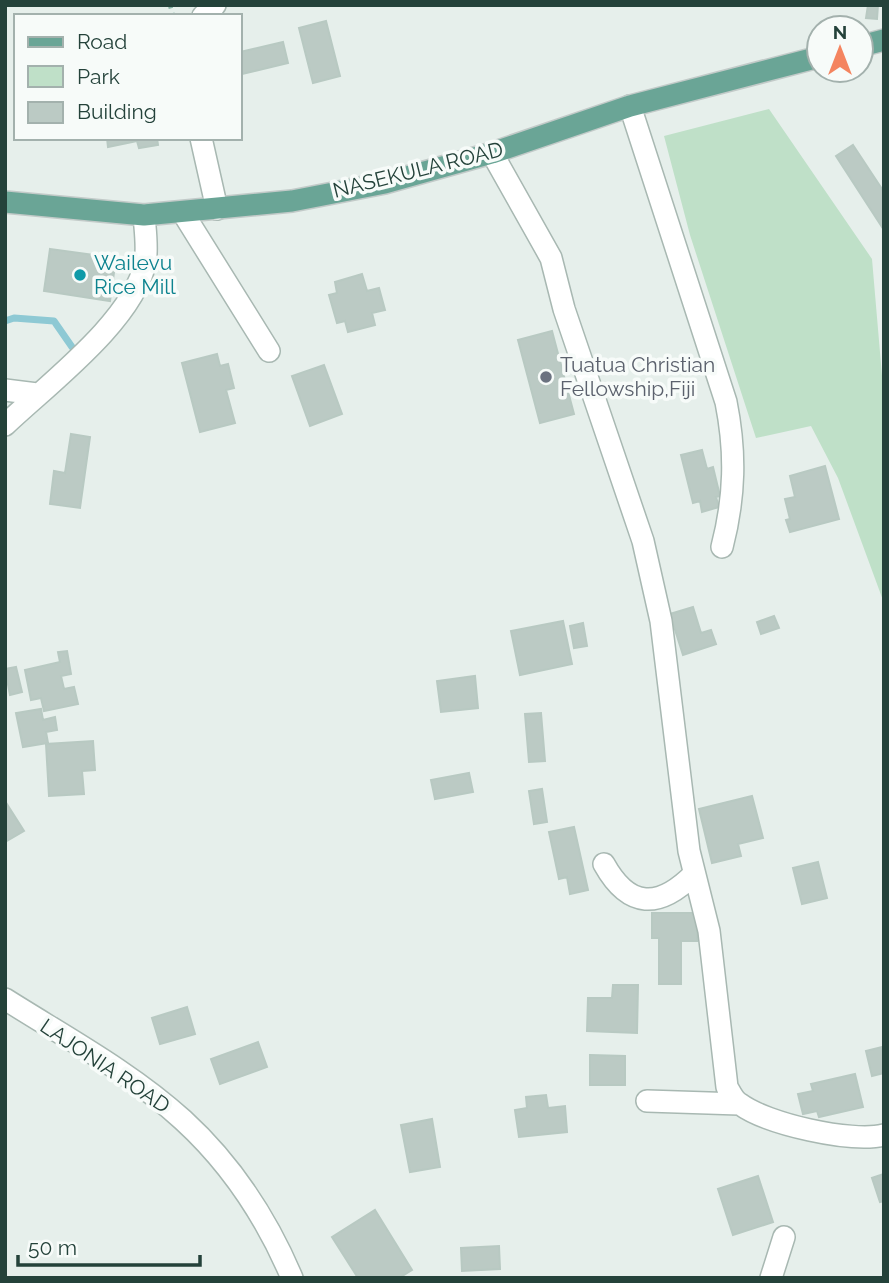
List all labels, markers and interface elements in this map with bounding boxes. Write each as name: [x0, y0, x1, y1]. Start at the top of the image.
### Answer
legend: [14, 14, 242, 140]
north arrow: [805, 14, 875, 84]
text: N: [833, 21, 847, 43]
text: Road: [77, 29, 127, 54]
text: Park: [77, 64, 120, 89]
text: Building: [77, 99, 157, 124]
street label: NASEKULA ROAD: [330, 136, 506, 203]
place label: Wailevu Rice Mill: [94, 250, 176, 299]
marker: Wailevu Rice Mill: [72, 267, 88, 283]
place label: Tuatua Christian Fellowship,Fiji: [560, 352, 715, 401]
marker: Tuatua Christian Fellowship,Fiji: [538, 369, 554, 385]
street label: LAJONIA ROAD: [36, 1013, 175, 1118]
scale bar: [18, 1224, 200, 1268]
text: 50 m: [28, 1235, 77, 1260]

